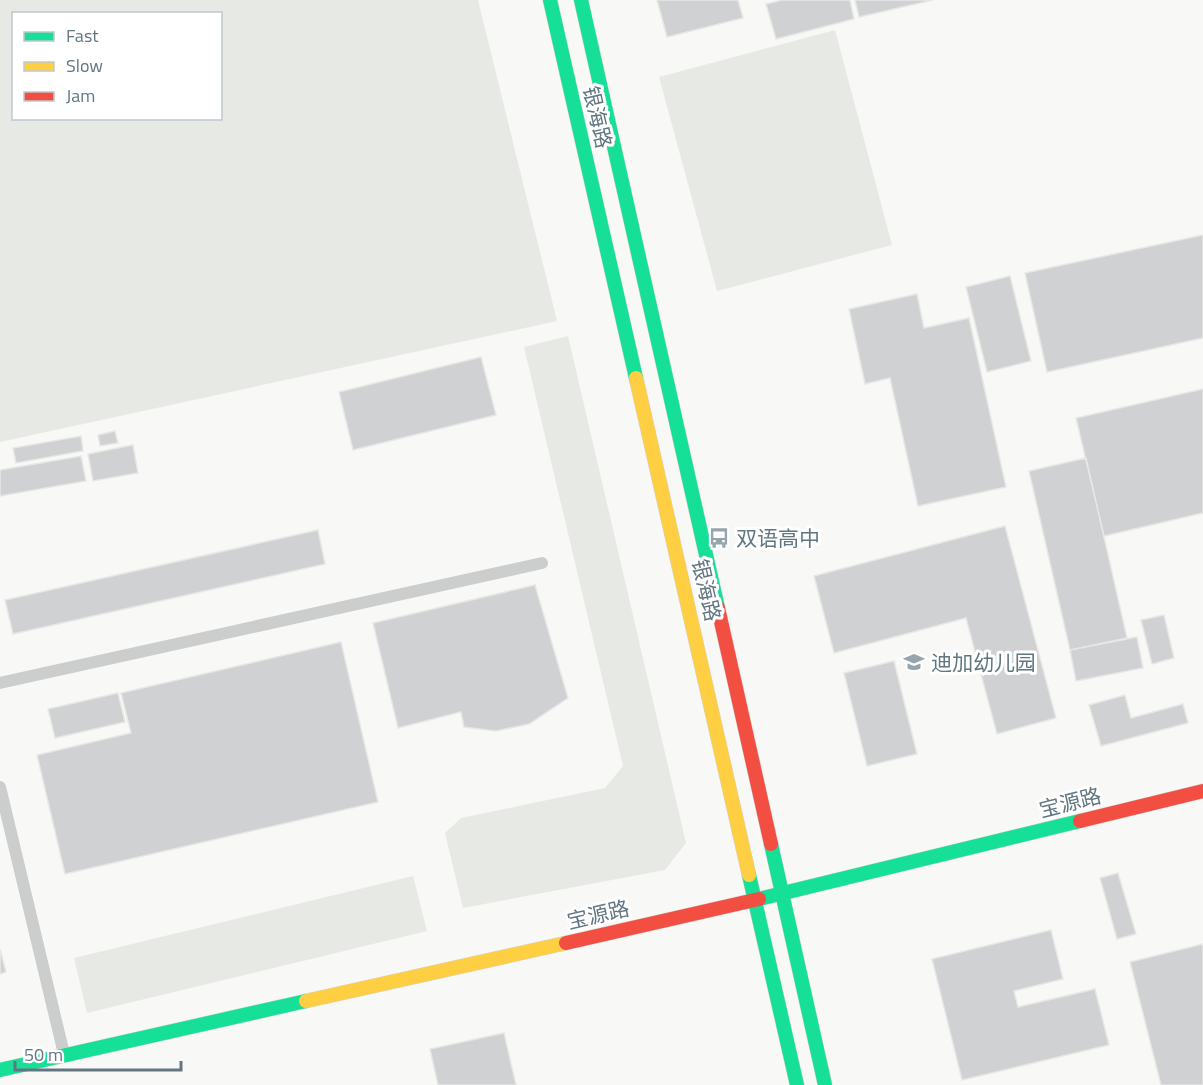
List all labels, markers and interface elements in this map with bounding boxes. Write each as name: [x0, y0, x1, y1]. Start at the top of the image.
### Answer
legend: [12, 12, 222, 120]
text: Fast: [66, 22, 99, 49]
text: Slow: [66, 52, 103, 79]
text: Jam: [66, 82, 95, 109]
street label: 银海路: [575, 83, 621, 151]
place label: 双语高中: [736, 522, 820, 554]
bus stop icon: 双语高中: [707, 526, 731, 550]
street label: 银海路: [684, 556, 730, 624]
place label: 迪加幼儿园: [931, 646, 1036, 678]
school or university icon: 迪加幼儿园: [902, 650, 926, 674]
street label: 宝源路: [1036, 779, 1104, 825]
street label: 宝源路: [564, 891, 632, 937]
scale bar: [15, 1034, 182, 1072]
text: 50 m: [24, 1041, 63, 1068]

